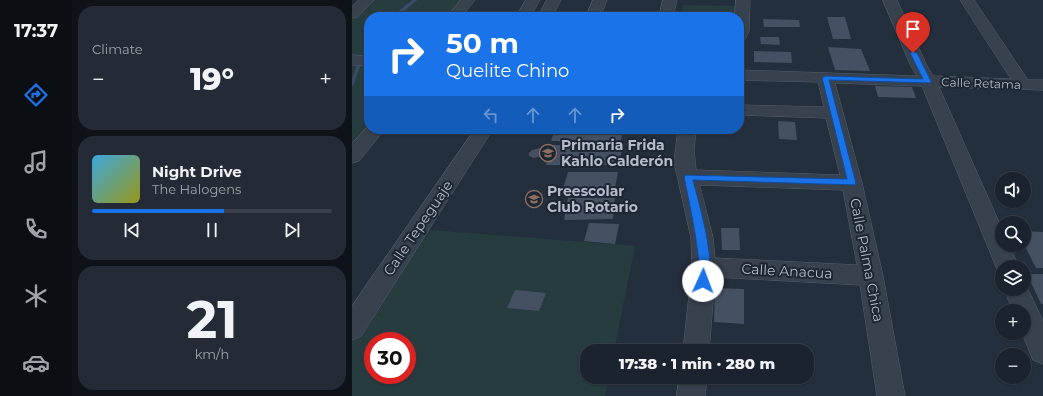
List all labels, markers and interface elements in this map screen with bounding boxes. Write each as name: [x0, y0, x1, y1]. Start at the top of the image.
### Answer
pin: [896, 12, 930, 53]
icon: arrive: [902, 18, 924, 40]
text: 17:37: [14, 20, 58, 42]
text: 50 m: [446, 26, 519, 60]
icon: right: [380, 28, 432, 80]
text: Climate: [92, 41, 143, 57]
text: Quelite Chino: [446, 60, 569, 82]
text: 19°: [190, 61, 234, 98]
text: −: [92, 66, 105, 93]
text: +: [319, 66, 332, 93]
street label: Calle Retama: [941, 74, 1021, 92]
icon: directions: [22, 81, 50, 109]
icon: left: [480, 104, 502, 126]
icon: ahead: [522, 104, 544, 126]
icon: ahead: [564, 104, 586, 126]
icon: right: [606, 104, 628, 126]
place label: Primaria Frida Kahlo Calderón: [561, 136, 673, 170]
school or university icon: Primaria Frida Kahlo Calderón: [538, 143, 558, 163]
icon: music: [22, 148, 50, 176]
text: Night Drive: [152, 162, 242, 181]
map controls: [995, 172, 1031, 384]
button: sound: [995, 172, 1031, 208]
street label: Calle Tepeguaje: [380, 177, 456, 279]
text: The Halogens: [152, 181, 241, 197]
place label: Preescolar Club Rotario: [547, 182, 638, 216]
school or university icon: Preescolar Club Rotario: [524, 189, 544, 209]
street label: Calle Palma Chica: [846, 197, 888, 323]
icon: phone: [22, 215, 50, 243]
button: search: [995, 216, 1031, 252]
icon: previous: [121, 219, 143, 241]
icon: pause: [201, 219, 223, 241]
icon: next: [281, 219, 303, 241]
position arrow: [682, 260, 724, 302]
street label: Calle Anacua: [741, 260, 833, 282]
button: layers: [995, 260, 1031, 296]
icon: climate: [22, 282, 50, 310]
text: 21: [186, 288, 238, 351]
button: +: [995, 304, 1031, 340]
speed limit sign: 30: [364, 332, 416, 384]
text: km/h: [195, 346, 229, 362]
button: −: [995, 348, 1031, 384]
icon: car: [22, 349, 50, 377]
text: 17:38 · 1 min · 280 m: [619, 354, 775, 373]

